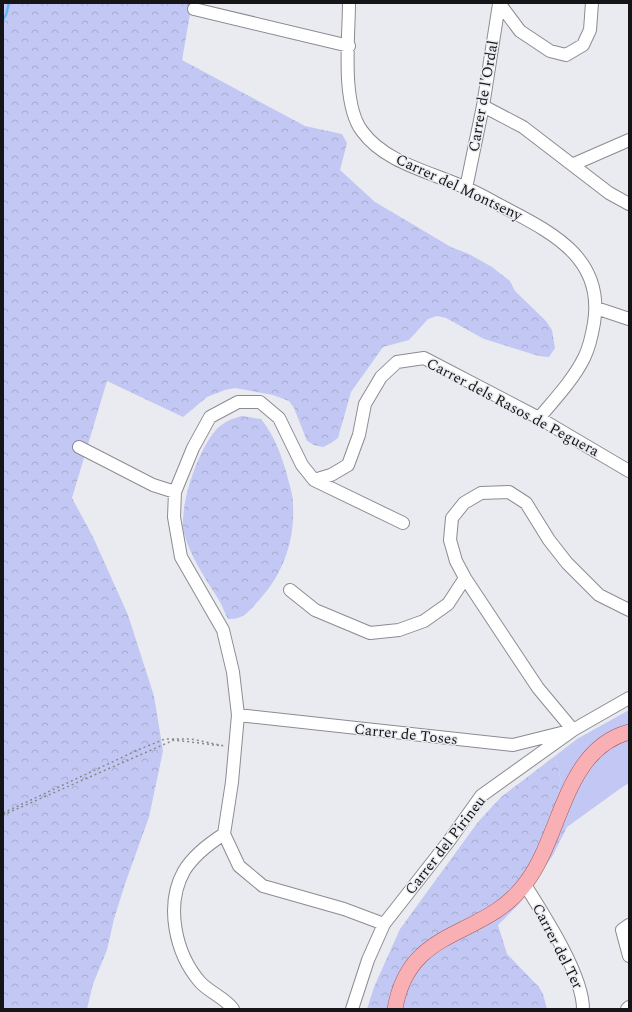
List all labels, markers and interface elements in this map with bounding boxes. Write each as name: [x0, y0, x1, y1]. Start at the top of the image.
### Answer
street label: Carrer de l'Ordal: [462, 39, 505, 154]
street label: Carrer del Montseny: [392, 148, 526, 227]
street label: Carrer dels Rasos de Peguera: [422, 352, 604, 463]
street label: Carrer de Toses: [353, 718, 459, 751]
street label: Carrer del Pirineu: [399, 791, 491, 900]
street label: Carrer del Ter: [526, 899, 589, 993]

